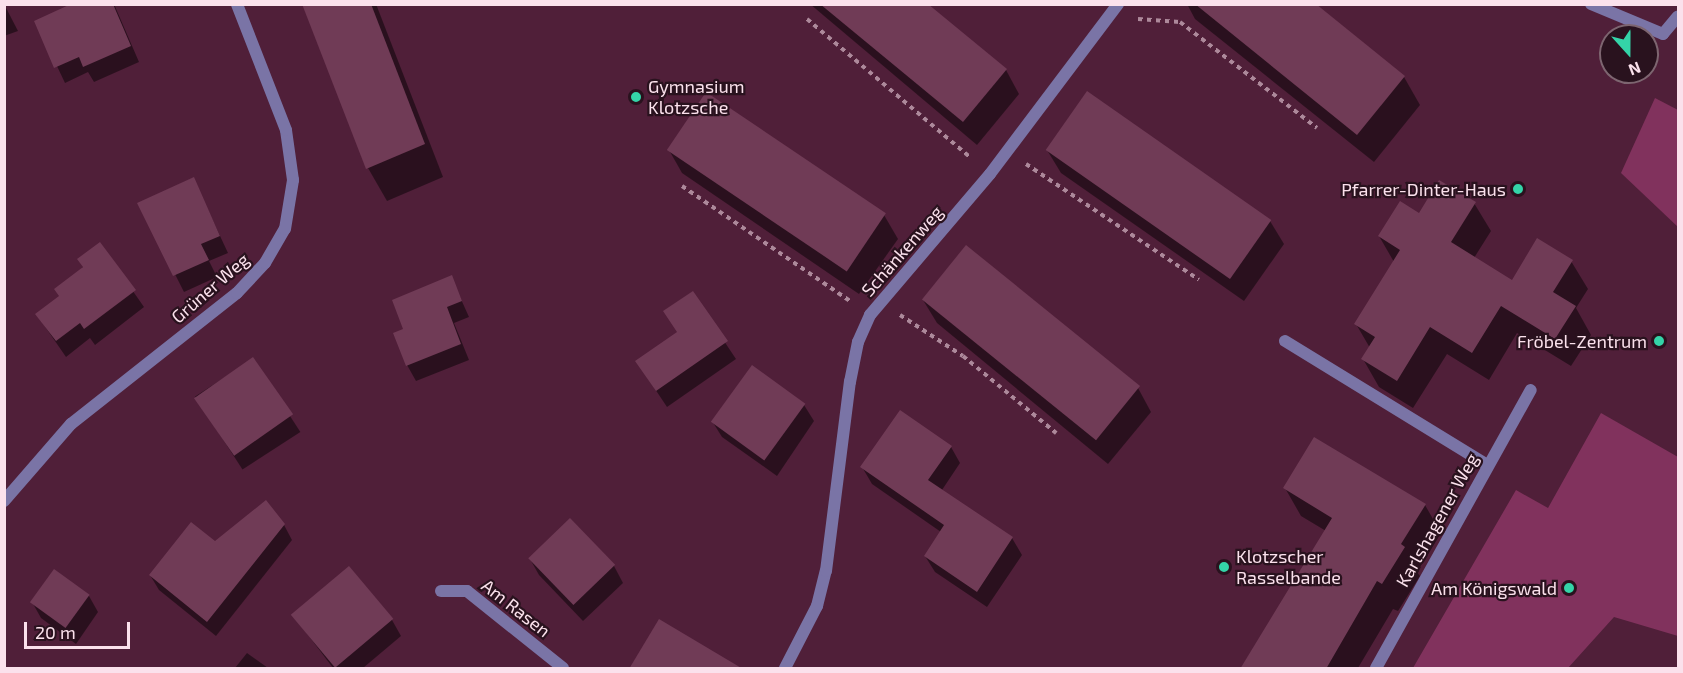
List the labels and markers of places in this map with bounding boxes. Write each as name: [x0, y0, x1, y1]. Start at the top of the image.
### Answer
place label: Gymnasium Klotzsche: [648, 76, 745, 118]
marker: Gymnasium Klotzsche: [629, 90, 643, 104]
place label: Pfarrer-Dinter-Haus: [1341, 178, 1506, 200]
marker: Pfarrer-Dinter-Haus: [1511, 182, 1525, 196]
place label: Fröbel-Zentrum: [1517, 330, 1647, 352]
marker: Fröbel-Zentrum: [1652, 334, 1666, 348]
place label: Klotzscher Rasselbande: [1236, 546, 1341, 588]
marker: Klotzscher Rasselbande: [1217, 560, 1231, 574]
place label: Am Königswald: [1431, 577, 1557, 599]
marker: Am Königswald: [1562, 581, 1576, 595]

